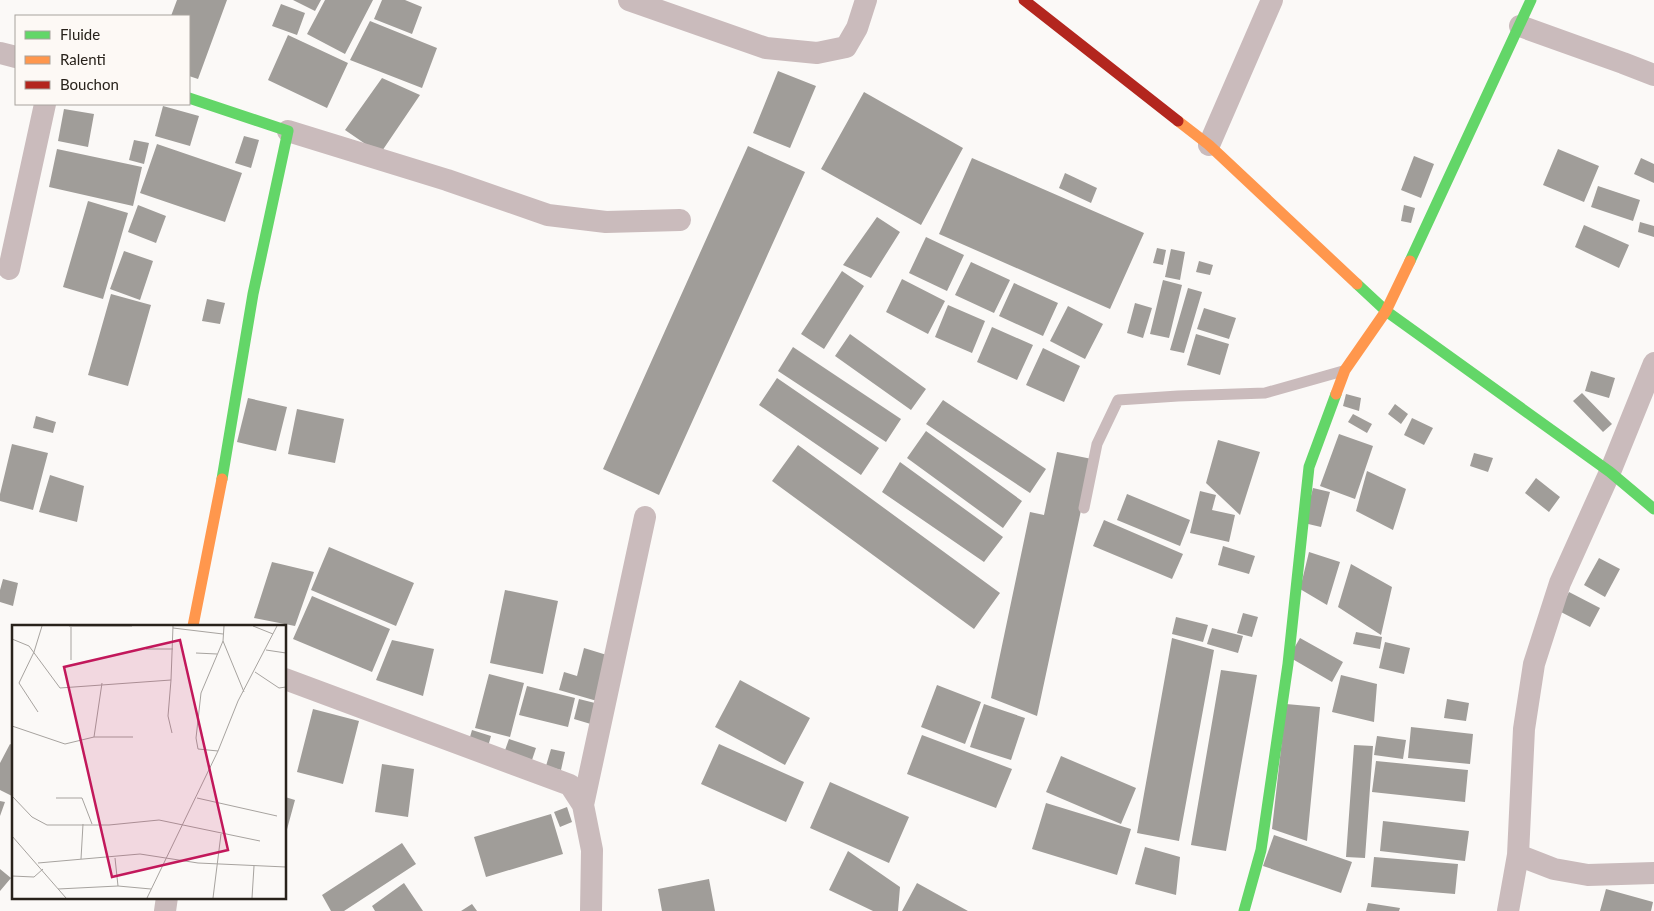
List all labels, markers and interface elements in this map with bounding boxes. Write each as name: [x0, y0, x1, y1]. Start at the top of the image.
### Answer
legend: [15, 15, 190, 105]
text: Fluide: [60, 25, 100, 43]
text: Ralenti: [60, 50, 106, 68]
text: Bouchon: [60, 75, 119, 93]
inset map: [12, 625, 286, 898]

